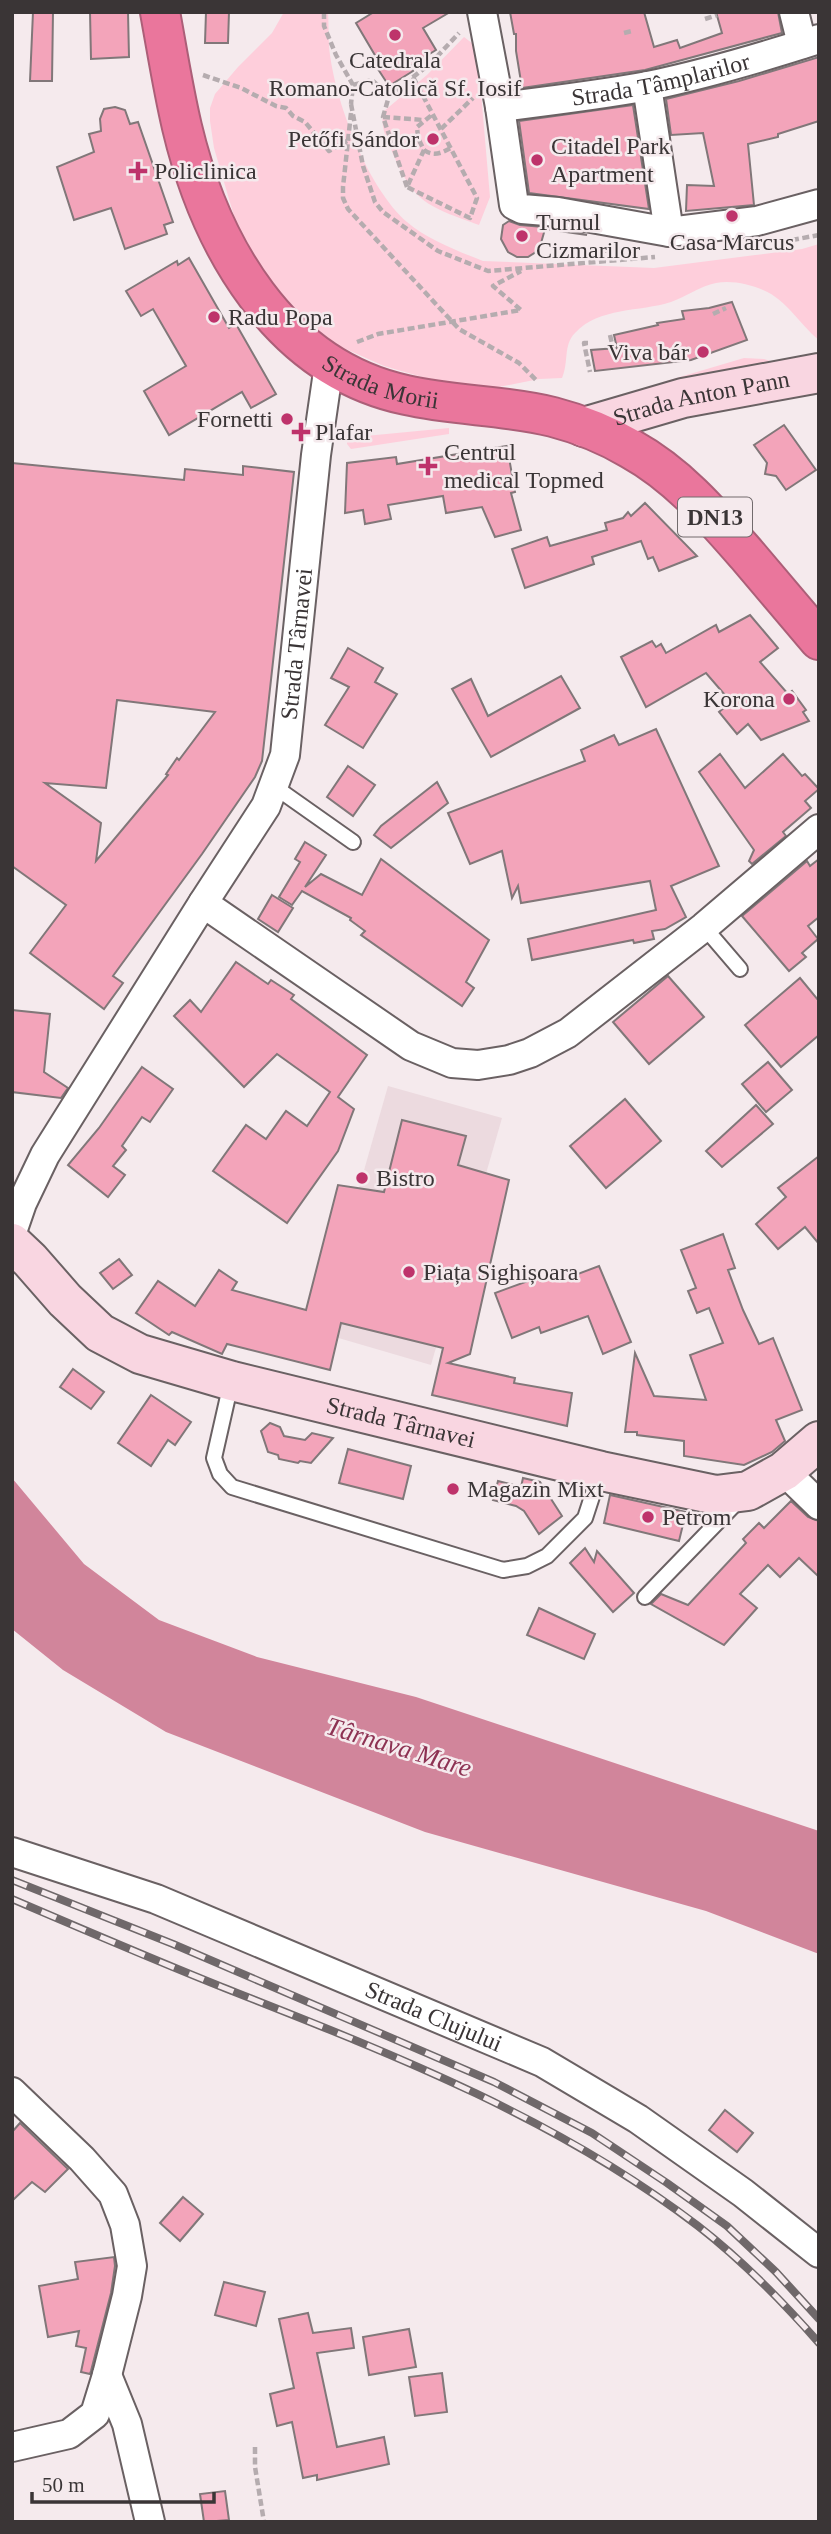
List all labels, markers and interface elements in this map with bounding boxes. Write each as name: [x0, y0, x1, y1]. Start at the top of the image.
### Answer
marker: Catedrala Romano-Catolică Sf. Iosif: [387, 27, 403, 43]
place label: Catedrala Romano-Catolică Sf. Iosif: [269, 47, 521, 101]
street label: Strada Tâmplarilor: [570, 48, 753, 111]
place label: Petőfi Sándor: [288, 126, 419, 152]
marker: Petőfi Sándor: [425, 131, 441, 147]
place label: Citadel Park Apartment: [551, 133, 670, 187]
marker: Citadel Park Apartment: [529, 152, 545, 168]
place label: Policlinica: [154, 158, 257, 184]
marker: Policlinica: [128, 161, 148, 181]
marker: Casa Marcus: [724, 208, 740, 224]
place label: Turnul Cizmarilor: [536, 209, 640, 263]
marker: Turnul Cizmarilor: [514, 228, 530, 244]
place label: Casa Marcus: [670, 229, 794, 255]
place label: Radu Popa: [228, 304, 333, 330]
marker: Radu Popa: [206, 309, 222, 325]
place label: Viva bár: [607, 339, 689, 365]
marker: Viva bár: [695, 344, 711, 360]
street label: Strada Morii: [318, 350, 441, 414]
street label: Strada Anton Pann: [610, 366, 791, 431]
place label: Fornetti: [197, 406, 273, 432]
marker: Fornetti: [279, 411, 295, 427]
place label: Plafar: [315, 419, 372, 445]
marker: Plafar: [293, 424, 309, 440]
place label: Centrul medical Topmed: [444, 439, 604, 493]
marker: Centrul medical Topmed: [418, 456, 438, 476]
road number: DN13: [678, 498, 752, 537]
street label: Strada Târnavei: [276, 567, 317, 721]
place label: Korona: [703, 686, 775, 712]
marker: Korona: [781, 691, 797, 707]
place label: Bistro: [376, 1165, 435, 1191]
marker: Bistro: [354, 1170, 370, 1186]
place label: Piața Sighișoara: [423, 1259, 579, 1285]
marker: Piața Sighișoara: [401, 1264, 417, 1280]
street label: Strada Târnavei: [324, 1392, 478, 1453]
place label: Magazin Mixt: [467, 1476, 604, 1502]
marker: Magazin Mixt: [445, 1481, 461, 1497]
place label: Petrom: [662, 1504, 732, 1530]
marker: Petrom: [640, 1509, 656, 1525]
water label: Târnava Mare: [323, 1711, 475, 1783]
street label: Strada Clujului: [361, 1976, 506, 2057]
scale bar: [32, 2460, 214, 2504]
text: 50 m: [42, 2473, 85, 2497]

